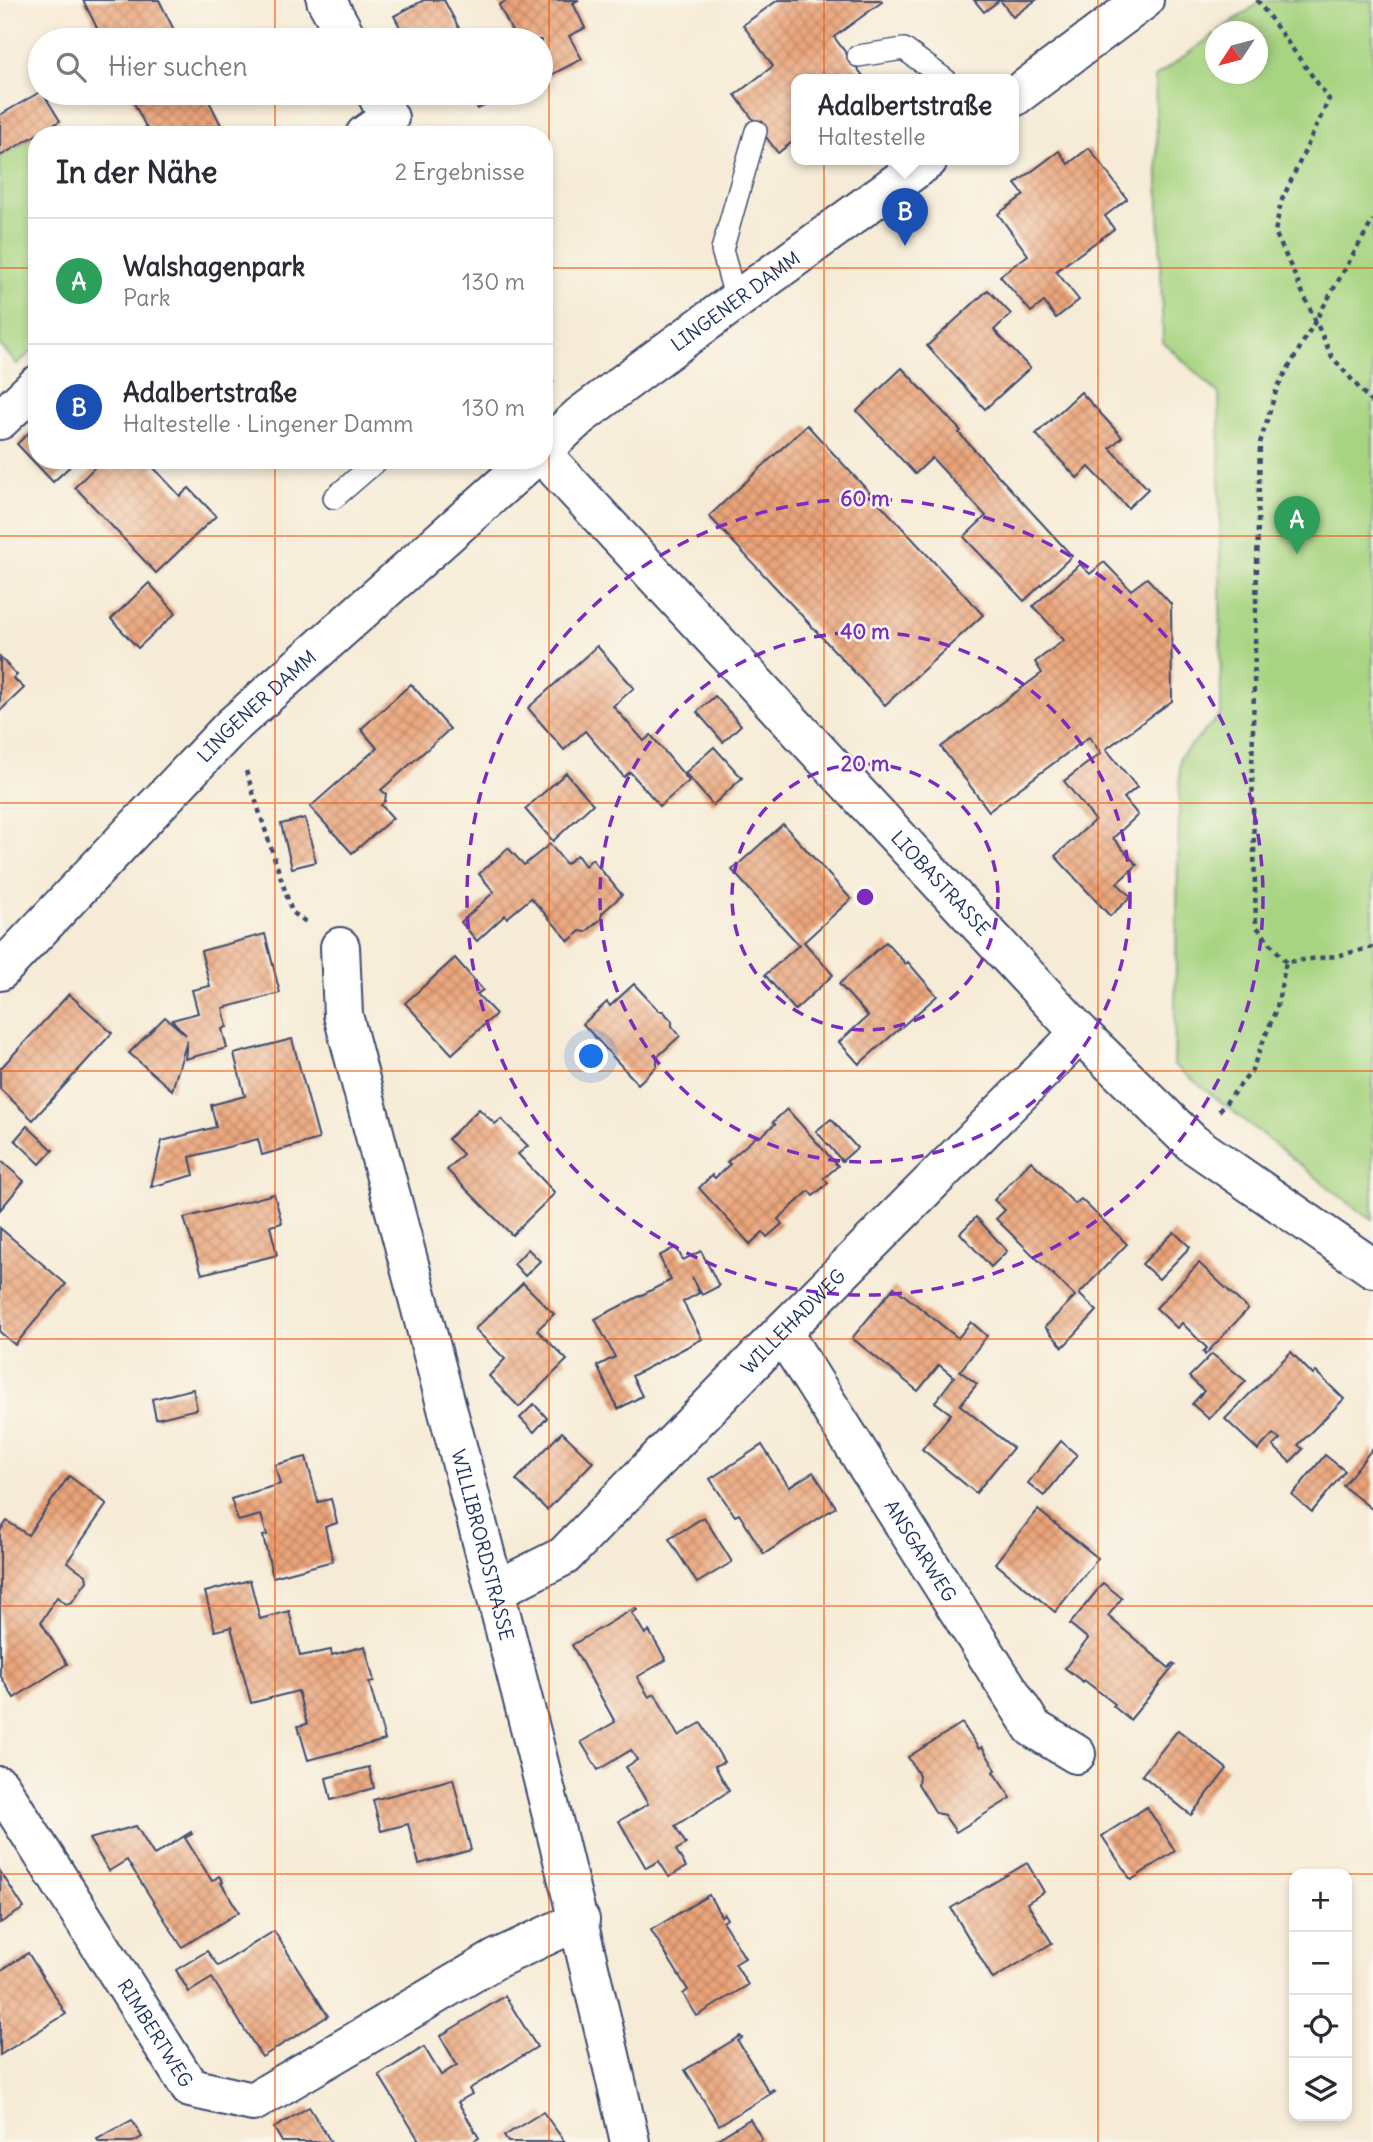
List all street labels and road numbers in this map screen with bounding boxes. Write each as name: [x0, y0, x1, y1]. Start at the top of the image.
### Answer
street label: LINGENER DAMM: [666, 246, 805, 356]
street label: LINGENER DAMM: [192, 645, 321, 767]
street label: LIOBASTRASSE: [886, 826, 995, 941]
street label: WILLEHADWEG: [736, 1264, 850, 1379]
street label: WILLIBRORDSTRASSE: [446, 1447, 519, 1643]
street label: ANSGARWEG: [880, 1495, 962, 1606]
street label: RIMBERTWEG: [113, 1975, 198, 2092]

